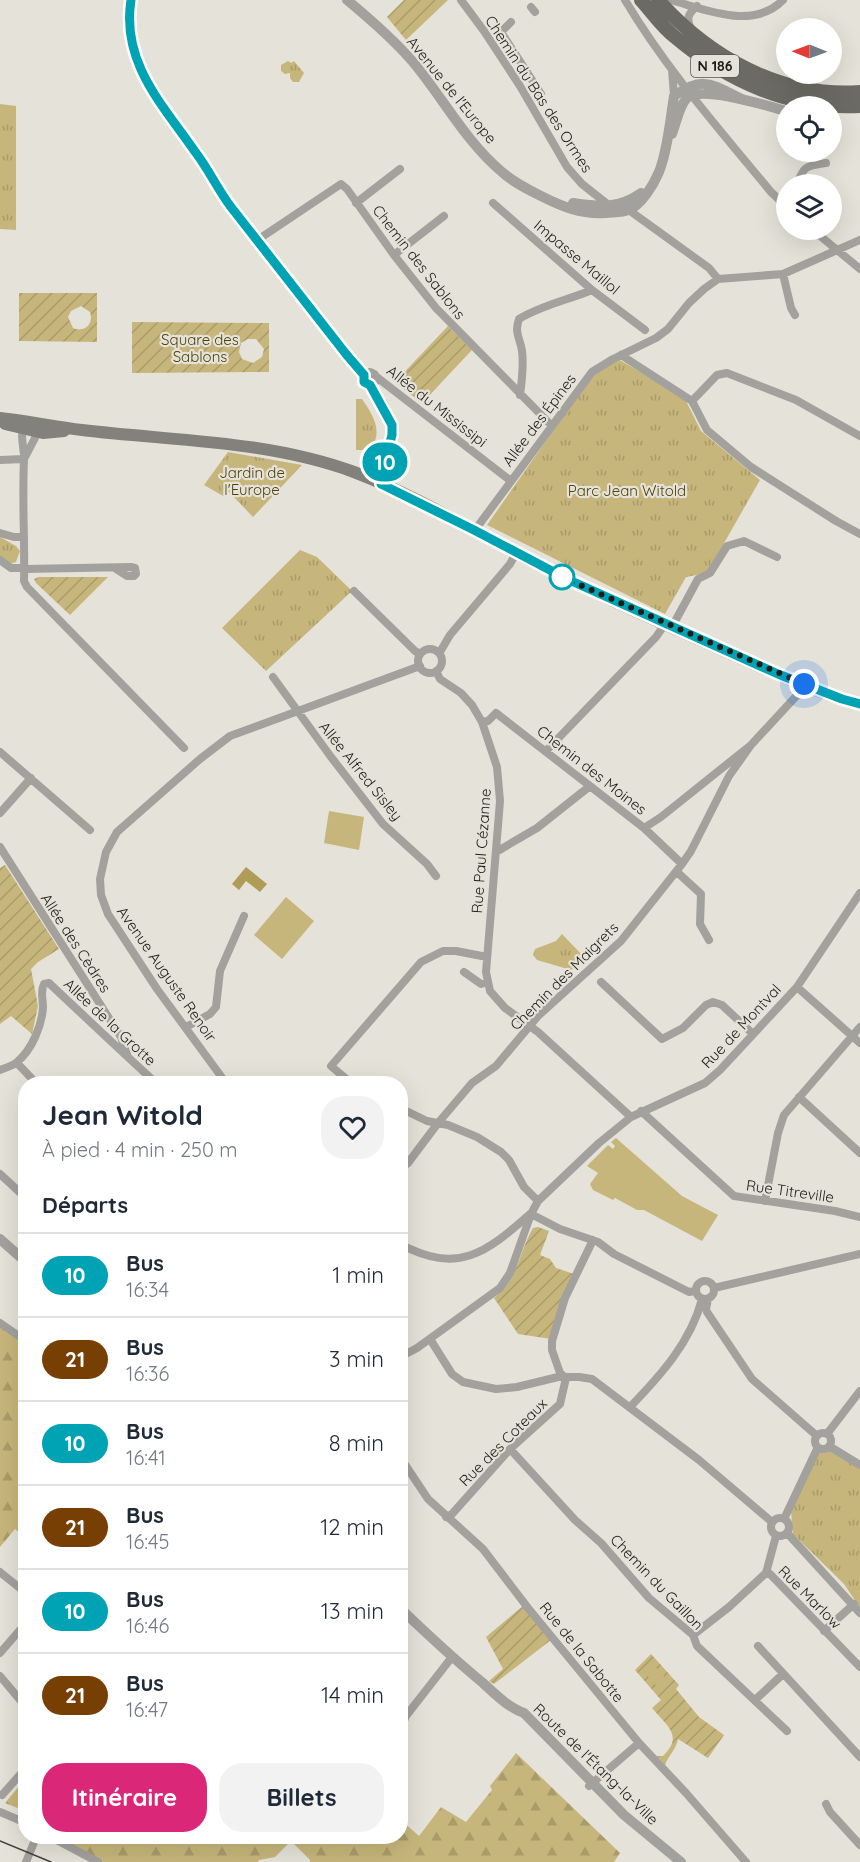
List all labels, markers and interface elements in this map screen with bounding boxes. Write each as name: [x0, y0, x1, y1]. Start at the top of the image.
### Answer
street label: Chemin du Bas des Ormes: [481, 12, 597, 176]
north arrow: [776, 18, 842, 84]
map controls: [776, 18, 842, 240]
street label: Avenue de l'Europe: [403, 33, 501, 147]
road number: N 186: [691, 55, 739, 77]
button: locate: [776, 96, 842, 162]
button: layers: [776, 174, 842, 240]
street label: Chemin des Sablons: [368, 201, 470, 323]
street label: Impasse Maillol: [530, 216, 624, 298]
park label: Square des Sablons: [161, 330, 239, 366]
street label: Allée du Mississipi: [383, 361, 491, 451]
street label: Allée des Épines: [498, 370, 580, 470]
line badge: 10: [358, 442, 412, 482]
text: 10: [374, 449, 396, 475]
park label: Jardin de l'Europe: [219, 463, 285, 499]
park label: Parc Jean Witold: [568, 481, 686, 500]
unlabelled marker: [549, 564, 575, 590]
your location: [789, 669, 819, 699]
street label: Allée Alfred Sisley: [315, 718, 407, 824]
street label: Chemin des Moines: [533, 721, 651, 819]
street label: Rue Paul Cézanne: [467, 788, 495, 914]
street label: Allée des Cèdres: [37, 890, 115, 996]
street label: Avenue Auguste Renoir: [113, 903, 221, 1046]
street label: Chemin des Maigrets: [506, 918, 622, 1034]
street label: Allée de la Grotte: [60, 974, 160, 1070]
street label: Rue de Montval: [697, 980, 785, 1072]
button: heart: [321, 1096, 384, 1159]
text: Jean Witold: [42, 1097, 203, 1132]
text: À pied · 4 min · 250 m: [42, 1137, 238, 1162]
street label: Rue Titreville: [745, 1175, 835, 1207]
text: Départs: [42, 1191, 128, 1219]
text: Bus: [126, 1249, 164, 1277]
text: 1 min: [332, 1261, 384, 1289]
text: 10: [64, 1262, 86, 1288]
text: 16:34: [126, 1277, 169, 1302]
text: Bus: [126, 1333, 164, 1361]
text: 3 min: [329, 1345, 384, 1373]
text: 21: [65, 1346, 85, 1372]
text: 16:36: [126, 1361, 169, 1386]
street label: Rue des Coteaux: [455, 1394, 551, 1490]
text: Bus: [126, 1417, 164, 1445]
text: 8 min: [329, 1429, 384, 1457]
text: 10: [64, 1430, 86, 1456]
text: 16:41: [126, 1445, 166, 1470]
text: Bus: [126, 1501, 164, 1529]
text: 12 min: [320, 1513, 384, 1541]
text: 21: [65, 1514, 85, 1540]
text: 16:45: [126, 1529, 170, 1554]
street label: Chemin du Gaillon: [606, 1530, 708, 1634]
street label: Rue Marlow: [774, 1561, 846, 1633]
text: Bus: [126, 1585, 164, 1613]
text: 13 min: [321, 1597, 384, 1625]
text: 10: [64, 1598, 86, 1624]
street label: Rue de la Sabotte: [536, 1598, 628, 1706]
text: 16:46: [126, 1613, 169, 1638]
text: Bus: [126, 1669, 164, 1697]
text: 14 min: [321, 1681, 384, 1709]
text: 21: [65, 1682, 85, 1708]
text: 16:47: [126, 1697, 168, 1722]
street label: Route de l'Étang-la-Ville: [530, 1699, 662, 1829]
button: Itinéraire: [42, 1763, 207, 1832]
button: Billets: [219, 1763, 384, 1832]

